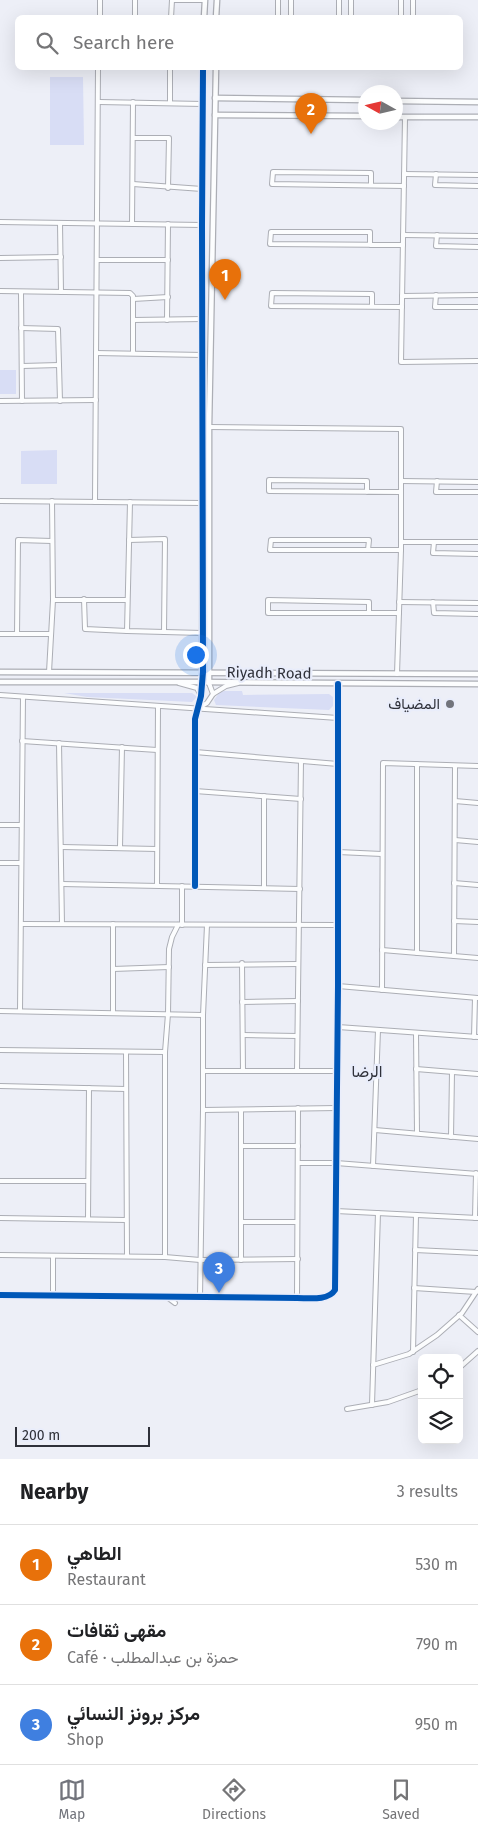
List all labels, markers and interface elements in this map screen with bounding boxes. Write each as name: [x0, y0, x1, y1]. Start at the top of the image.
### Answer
search box: [15, 15, 463, 70]
icon: search: [33, 29, 61, 57]
text: Search here: [73, 31, 174, 54]
north arrow: [358, 85, 403, 130]
pin: 2: [295, 93, 327, 134]
pin: 1: [209, 259, 241, 300]
your location: [183, 642, 209, 668]
street label: Riyadh Road: [226, 663, 312, 683]
place label: المضياف: [388, 695, 440, 713]
marker: المضياف: [444, 698, 456, 710]
district label: الرضا: [352, 1062, 382, 1082]
pin: 3: [203, 1252, 235, 1293]
map controls: [418, 1354, 463, 1444]
button: locate: [418, 1354, 463, 1399]
button: layers: [418, 1399, 463, 1444]
scale bar: [15, 1424, 150, 1447]
text: 200 m: [22, 1427, 60, 1444]
text: Nearby: [20, 1479, 88, 1505]
text: 3 results: [397, 1482, 458, 1501]
text: الطاهي: [67, 1542, 122, 1565]
text: 1: [32, 1555, 40, 1574]
text: 530 m: [415, 1555, 458, 1574]
text: Restaurant: [67, 1570, 146, 1589]
text: مقهى ثقافات: [67, 1619, 166, 1642]
text: 2: [32, 1635, 40, 1654]
text: 790 m: [416, 1635, 458, 1654]
text: Café · حمزة بن عبدالمطلب: [67, 1648, 238, 1667]
text: مركز برونز النسائي: [67, 1702, 200, 1725]
text: 3: [32, 1715, 40, 1734]
text: 950 m: [415, 1715, 458, 1734]
text: Shop: [67, 1730, 104, 1749]
tab: Map: [58, 1776, 86, 1823]
tab: Directions: [202, 1776, 266, 1823]
tab: Saved: [382, 1776, 420, 1823]

